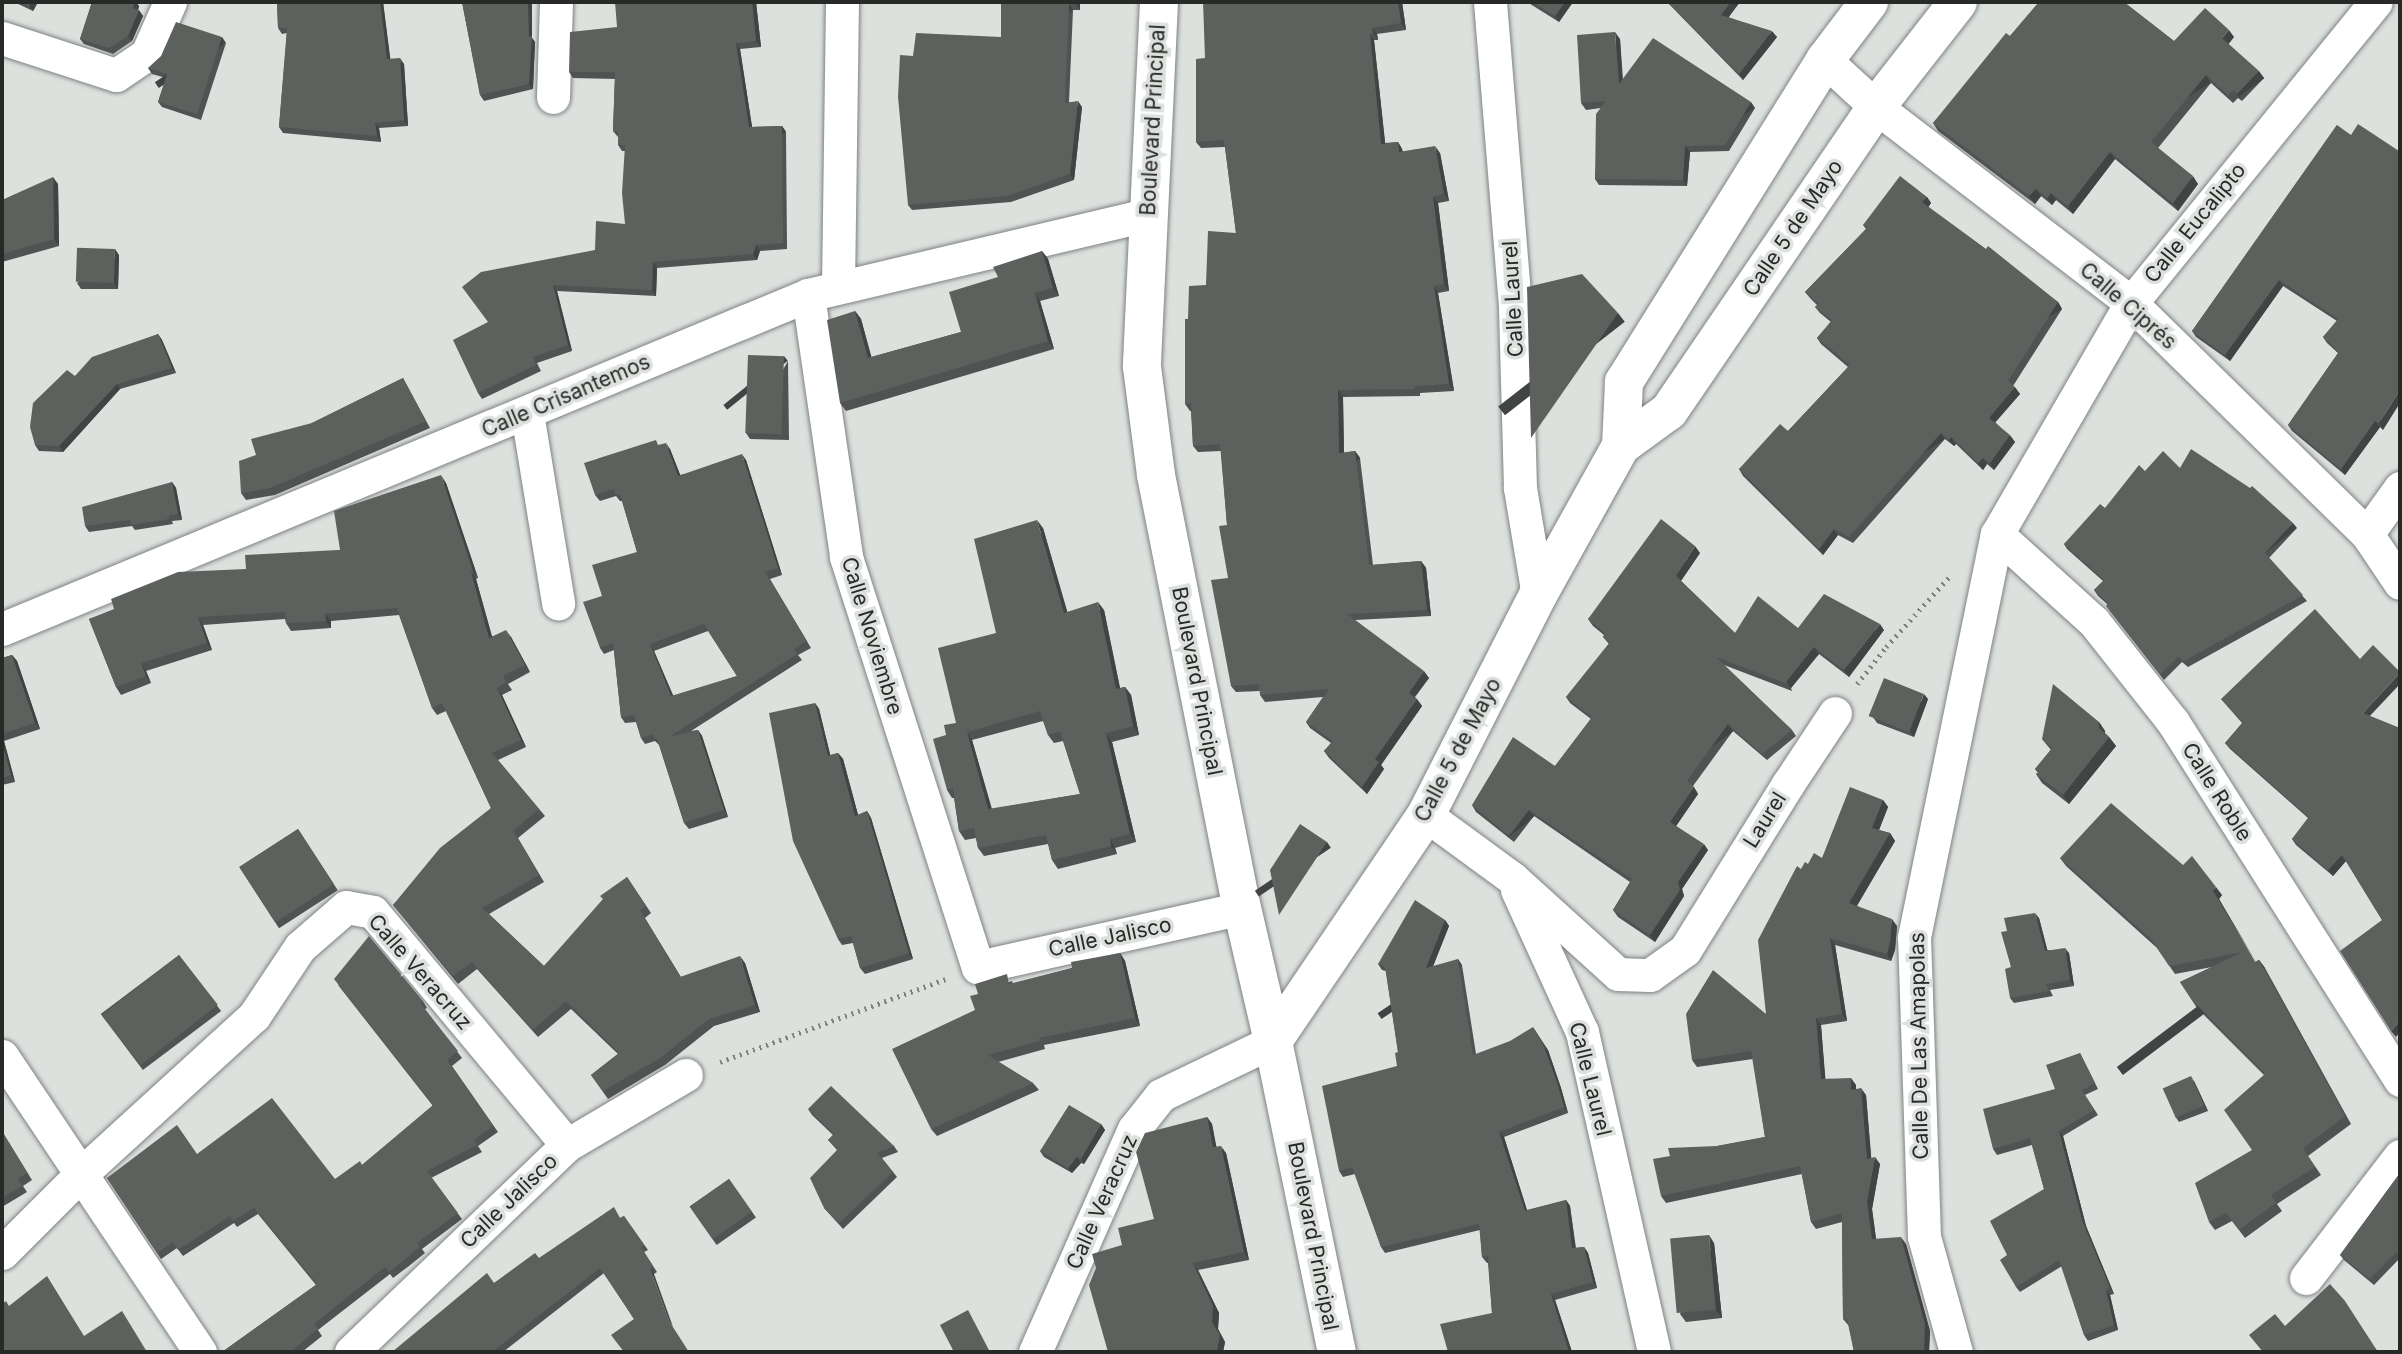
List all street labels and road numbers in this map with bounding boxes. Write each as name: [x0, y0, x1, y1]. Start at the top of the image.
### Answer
street label: Boulevard Principal: [1135, 24, 1171, 216]
street label: Calle 5 de Mayo: [1738, 155, 1848, 301]
street label: Calle Eucalipto: [2139, 158, 2251, 288]
street label: Calle Laurel: [1497, 240, 1529, 358]
street label: Calle Ciprés: [2075, 257, 2181, 355]
street label: Calle Crisantemos: [478, 349, 654, 443]
street label: Calle Noviembre: [836, 554, 908, 718]
street label: Boulevard Principal: [1166, 585, 1228, 777]
street label: Calle 5 de Mayo: [1409, 674, 1507, 826]
street label: Calle Roble: [2177, 738, 2257, 846]
street label: Laurel: [1738, 787, 1792, 853]
street label: Calle Veracruz: [363, 909, 477, 1035]
street label: Calle Jalisco: [1046, 912, 1174, 962]
street label: Calle De Las Amapolas: [1904, 932, 1934, 1160]
street label: Calle Laurel: [1564, 1019, 1616, 1139]
street label: Calle Veracruz: [1061, 1131, 1143, 1273]
street label: Boulevard Principal: [1282, 1140, 1344, 1332]
street label: Calle Jalisco: [455, 1148, 563, 1254]

